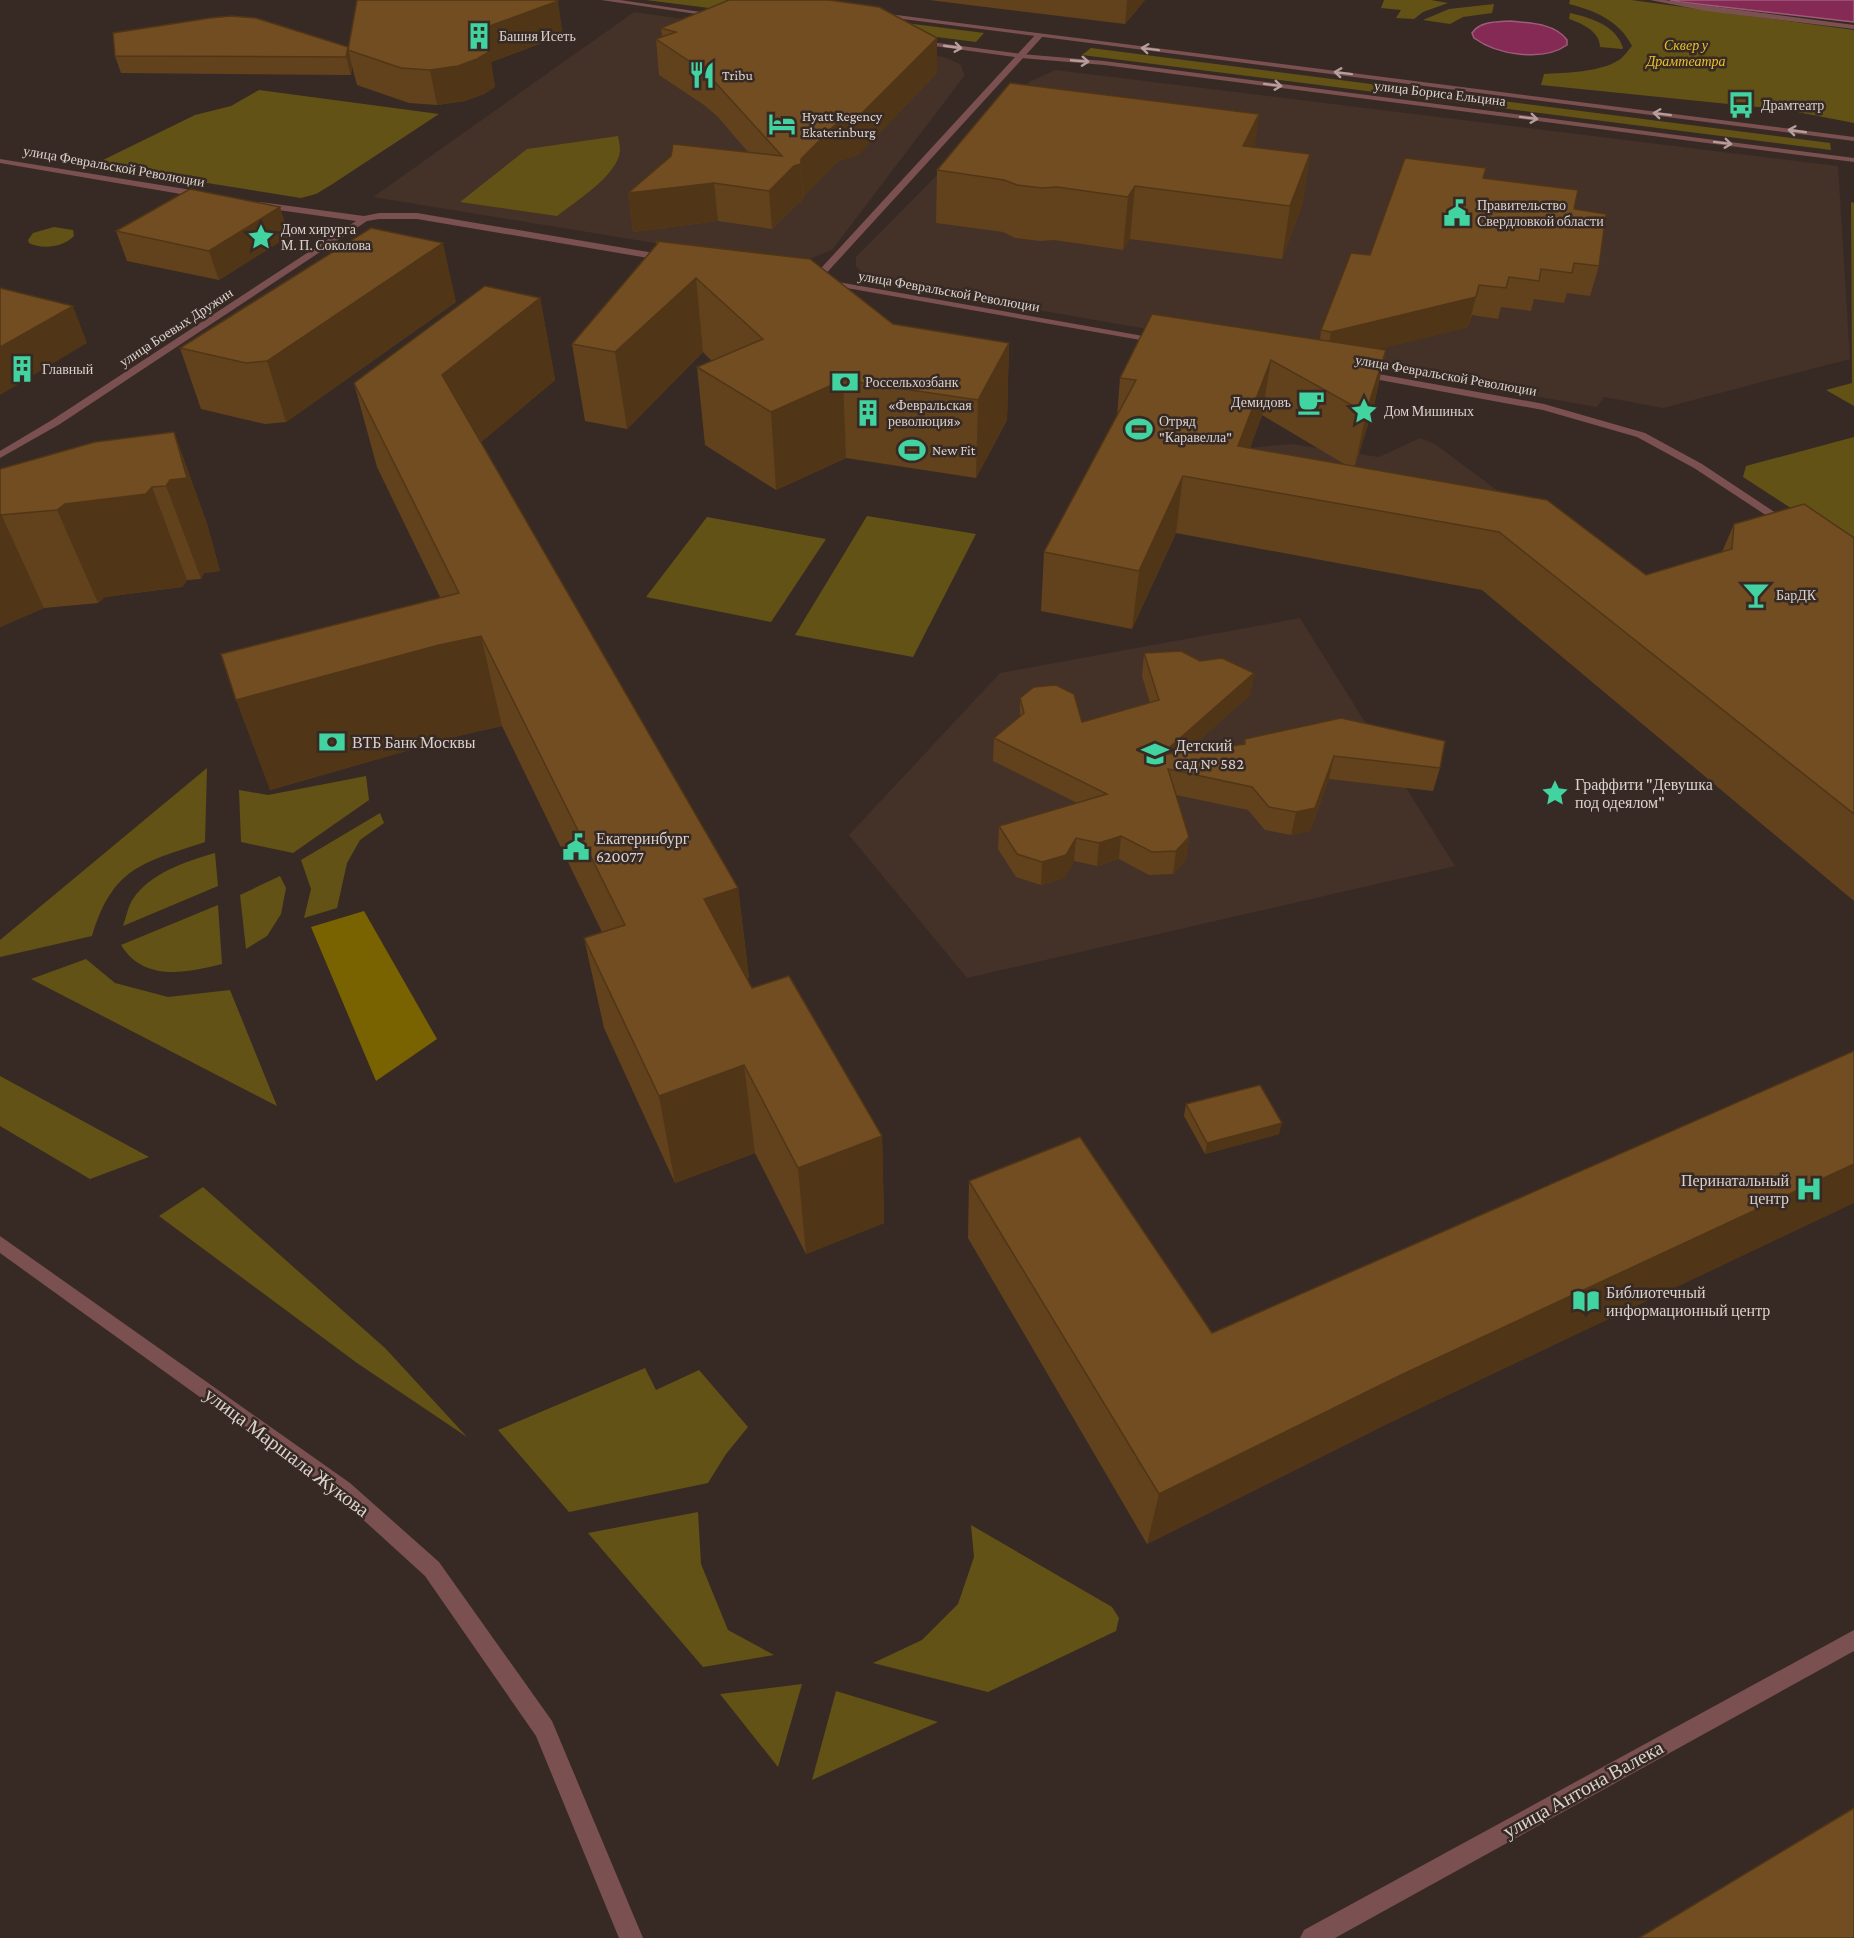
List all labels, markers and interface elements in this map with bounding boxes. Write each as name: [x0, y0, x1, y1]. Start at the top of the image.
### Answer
building icon: Башня Исеть: [464, 21, 494, 51]
place label: Башня Исеть: [499, 28, 576, 44]
park label: Сквер у Драмтеатра: [1644, 37, 1726, 69]
one-way arrow: [943, 42, 962, 53]
one-way arrow: [1140, 43, 1160, 54]
one-way arrow: [1069, 56, 1089, 67]
restaurant icon: Tribu: [687, 60, 717, 90]
place label: Tribu: [722, 67, 753, 83]
one-way arrow: [1334, 68, 1353, 79]
street label: улица Бориса Ельцина: [1373, 77, 1508, 109]
one-way arrow: [1263, 80, 1283, 91]
bus stop icon: Драмтеатр: [1726, 90, 1756, 120]
place label: Драмтеатр: [1761, 97, 1824, 113]
place label: Hyatt Regency Ekaterinburg: [802, 108, 883, 140]
one-way arrow: [1652, 108, 1672, 119]
hotel icon: Hyatt Regency Ekaterinburg: [767, 109, 797, 139]
one-way arrow: [1519, 113, 1539, 124]
one-way arrow: [1788, 125, 1808, 136]
one-way arrow: [1712, 138, 1732, 149]
street label: улица Февральской Революции: [22, 142, 207, 190]
place label: Правительство Свердловкой области: [1477, 197, 1604, 229]
public building icon: Правительство Свердловкой области: [1442, 198, 1472, 228]
place label: Дом хирурга М. П. Соколова: [281, 221, 372, 253]
place icon: Дом хирурга М. П. Соколова: [246, 222, 276, 252]
street label: улица Февральской Революции: [857, 267, 1042, 315]
street label: улица Боевых Дружин: [116, 284, 236, 370]
street label: улица Февральской Революции: [1354, 351, 1539, 399]
building icon: Главный: [7, 354, 37, 384]
place label: Главный: [42, 361, 94, 377]
bank icon: Россельхозбанк: [830, 367, 860, 397]
place label: Россельхозбанк: [865, 374, 959, 390]
cafe icon: Демидовъ: [1296, 387, 1326, 417]
place label: Демидовъ: [1231, 394, 1291, 410]
place icon: Дом Мишиных: [1349, 396, 1379, 426]
place label: «Февральская революция»: [888, 397, 972, 429]
building icon: «Февральская революция»: [853, 398, 883, 428]
place label: Дом Мишиных: [1384, 403, 1474, 419]
place label: Отряд "Каравелла": [1159, 413, 1232, 445]
sports icon: Отряд "Каравелла": [1124, 414, 1154, 444]
sports icon: New Fit: [897, 435, 927, 465]
place label: New Fit: [932, 442, 976, 458]
bar icon: БарДК: [1741, 580, 1771, 610]
place label: БарДК: [1776, 587, 1817, 603]
bank icon: ВТБ Банк Москвы: [317, 727, 347, 757]
place label: ВТБ Банк Москвы: [352, 734, 476, 751]
place label: Детский сад № 582: [1175, 737, 1244, 773]
school or university icon: Детский сад № 582: [1140, 739, 1170, 769]
place label: Граффити "Девушка под одеялом": [1575, 776, 1713, 812]
place icon: Граффити "Девушка под одеялом": [1540, 778, 1570, 808]
place label: Екатеринбург 620077: [596, 830, 690, 865]
public building icon: Екатеринбург 620077: [561, 832, 591, 862]
place label: Перинатальный центр: [1681, 1172, 1789, 1208]
hospital icon: Перинатальный центр: [1794, 1174, 1824, 1204]
place label: Библиотечный информационный центр: [1606, 1284, 1770, 1320]
library icon: Библиотечный информационный центр: [1571, 1286, 1601, 1316]
street label: улица Маршала Жукова: [200, 1383, 374, 1522]
street label: улица Антона Валека: [1499, 1736, 1667, 1843]

